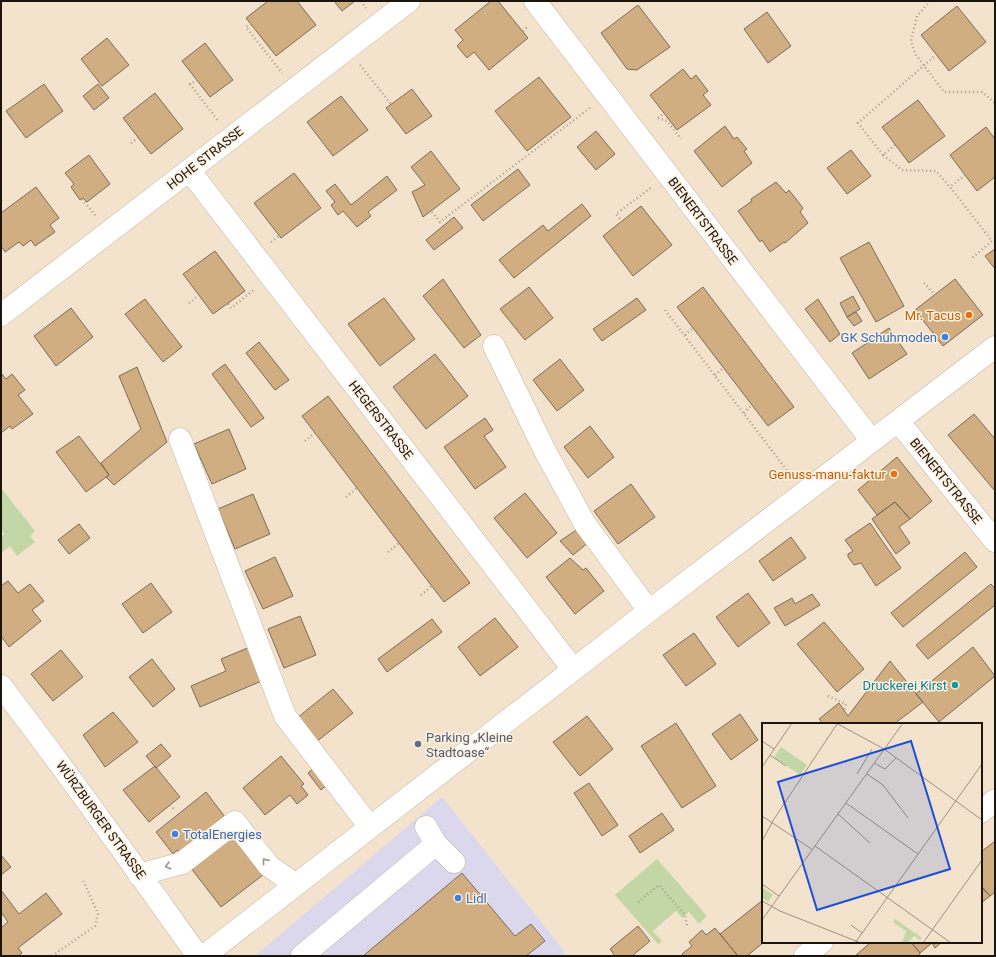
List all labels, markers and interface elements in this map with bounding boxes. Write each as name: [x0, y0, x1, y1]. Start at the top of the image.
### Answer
street label: HOHE STRASSE: [164, 123, 246, 193]
street label: BIENERTSTRASSE: [665, 174, 741, 268]
place label: Mr. Tacus: [905, 308, 961, 323]
marker: Mr. Tacus: [964, 310, 974, 320]
place label: GK Schuhmoden: [841, 330, 937, 345]
marker: GK Schuhmoden: [940, 332, 950, 342]
street label: HEGERSTRASSE: [346, 378, 416, 462]
street label: BIENERTSTRASSE: [907, 435, 985, 527]
place label: Genuss-manu-faktur: [768, 467, 887, 482]
marker: Genuss-manu-faktur: [889, 469, 899, 479]
place label: Druckerei Kirst: [862, 678, 947, 693]
marker: Druckerei Kirst: [950, 680, 960, 690]
inset map: [762, 723, 982, 943]
place label: Parking „Kleine Stadtoase“: [426, 730, 513, 760]
marker: Parking „Kleine Stadtoase“: [413, 739, 423, 749]
street label: WÜRZBURGER STRASSE: [53, 758, 149, 882]
place label: TotalEnergies: [183, 827, 262, 842]
marker: TotalEnergies: [170, 829, 180, 839]
one-way arrow: [263, 859, 270, 866]
one-way arrow: [165, 861, 172, 870]
place label: Lidl: [466, 891, 487, 906]
marker: Lidl: [453, 893, 463, 903]

